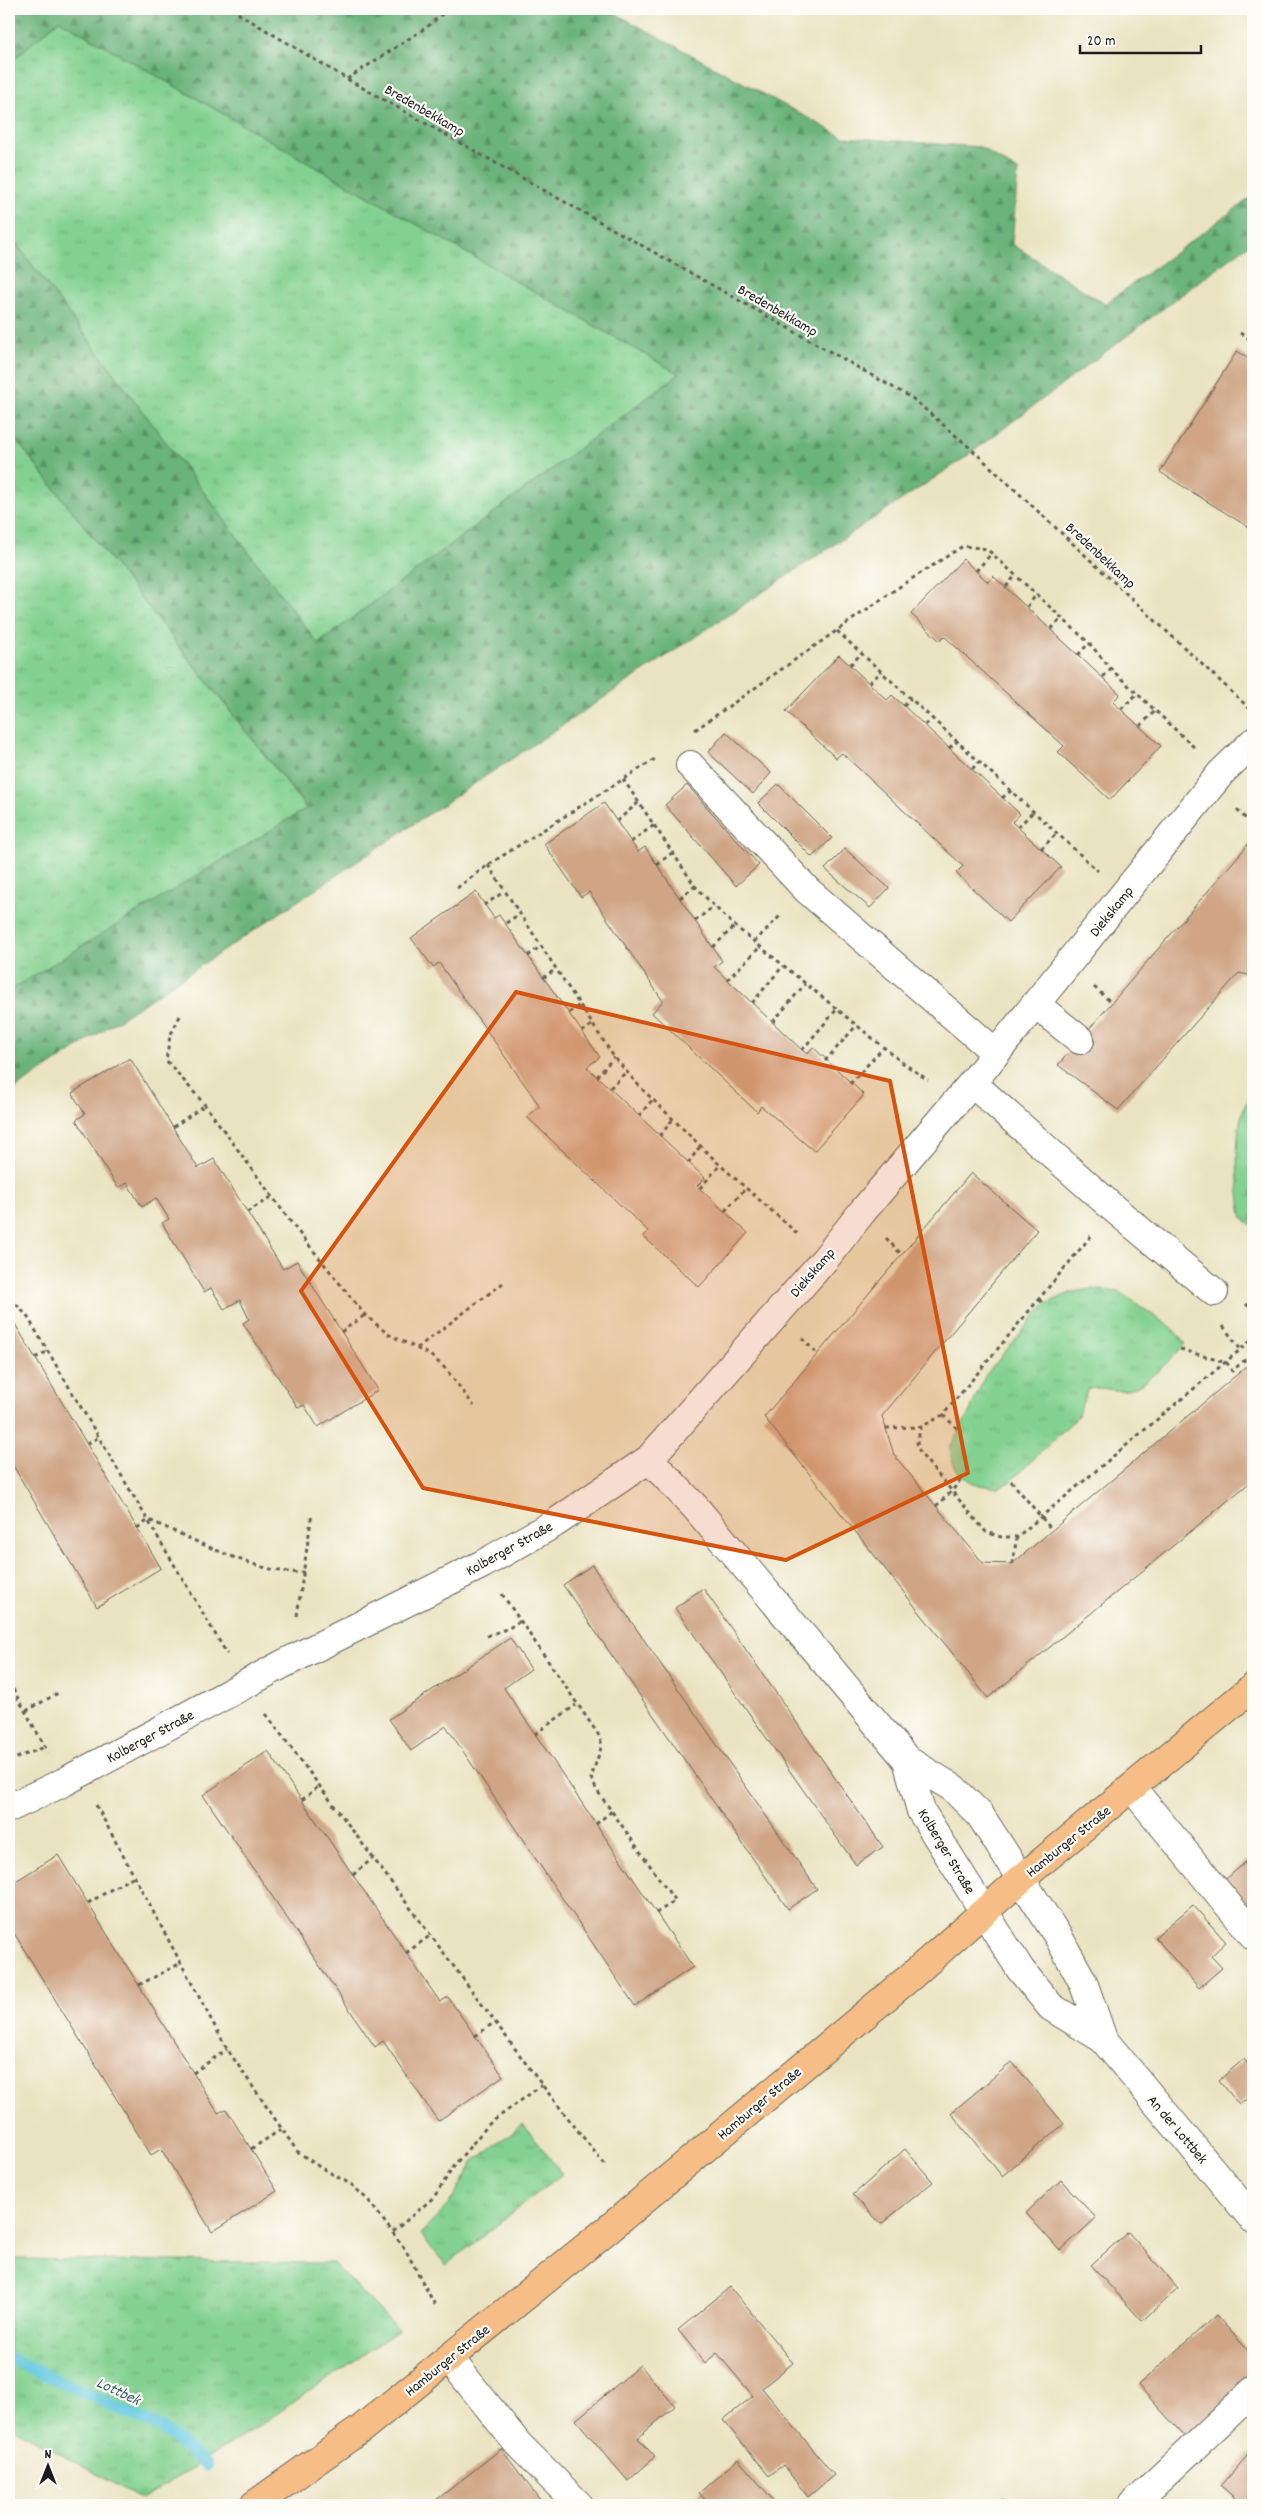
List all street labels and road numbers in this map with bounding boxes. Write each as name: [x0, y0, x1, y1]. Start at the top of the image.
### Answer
street label: Bredenbekkamp: [380, 80, 468, 144]
street label: Bredenbekkamp: [733, 280, 821, 344]
street label: Bredenbekkamp: [1059, 518, 1140, 595]
street label: Diekskamp: [1085, 882, 1140, 942]
street label: Diekskamp: [786, 1243, 842, 1303]
street label: Kolberger Straße: [462, 1517, 558, 1583]
street label: Kolberger Straße: [103, 1705, 199, 1770]
street label: Hamburger Straße: [1022, 1801, 1117, 1884]
street label: Kolberger Straße: [911, 1805, 980, 1899]
street label: Hamburger Straße: [713, 2062, 808, 2146]
street label: An der Lottbek: [1141, 2091, 1212, 2170]
street label: Hamburger Straße: [401, 2320, 496, 2403]

